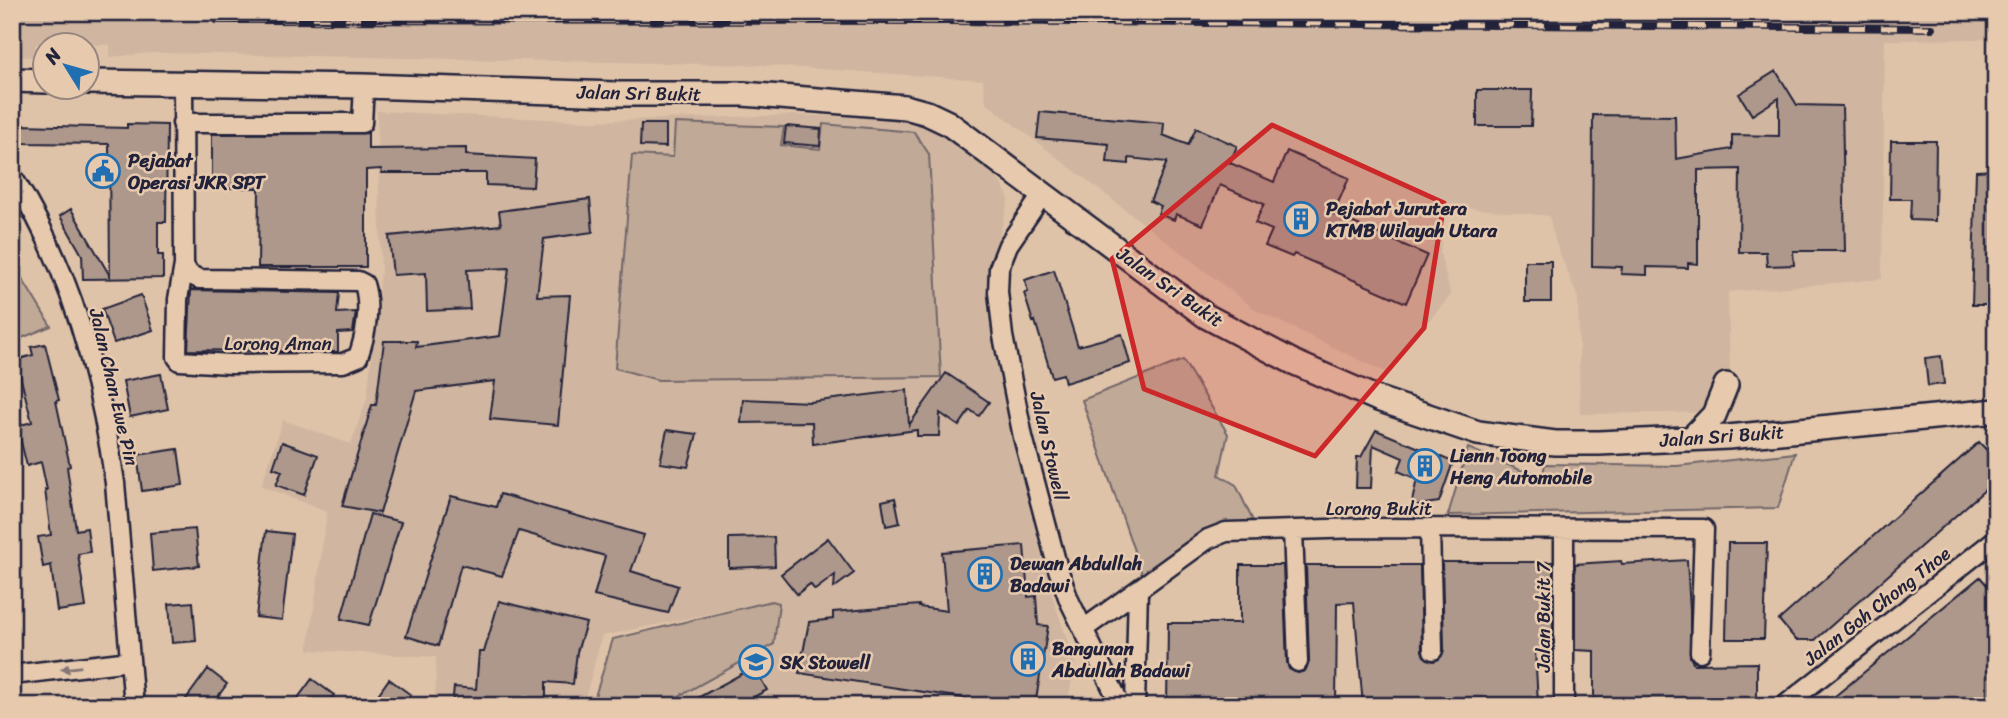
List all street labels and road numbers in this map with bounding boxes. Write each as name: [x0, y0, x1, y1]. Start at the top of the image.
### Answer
street label: Jalan Sri Bukit: [575, 75, 702, 111]
street label: Jalan Sri Bukit: [1109, 237, 1230, 336]
street label: Jalan Chan Ewe Pin: [80, 304, 148, 469]
street label: Lorong Aman: [224, 327, 332, 360]
street label: Jalan Stowell: [1020, 387, 1078, 505]
street label: Jalan Sri Bukit: [1658, 415, 1785, 457]
street label: Lorong Bukit: [1326, 492, 1432, 525]
street label: Jalan Goh Chong Thoe: [1795, 538, 1958, 675]
street label: Jalan Bukit 7: [1527, 561, 1560, 673]

